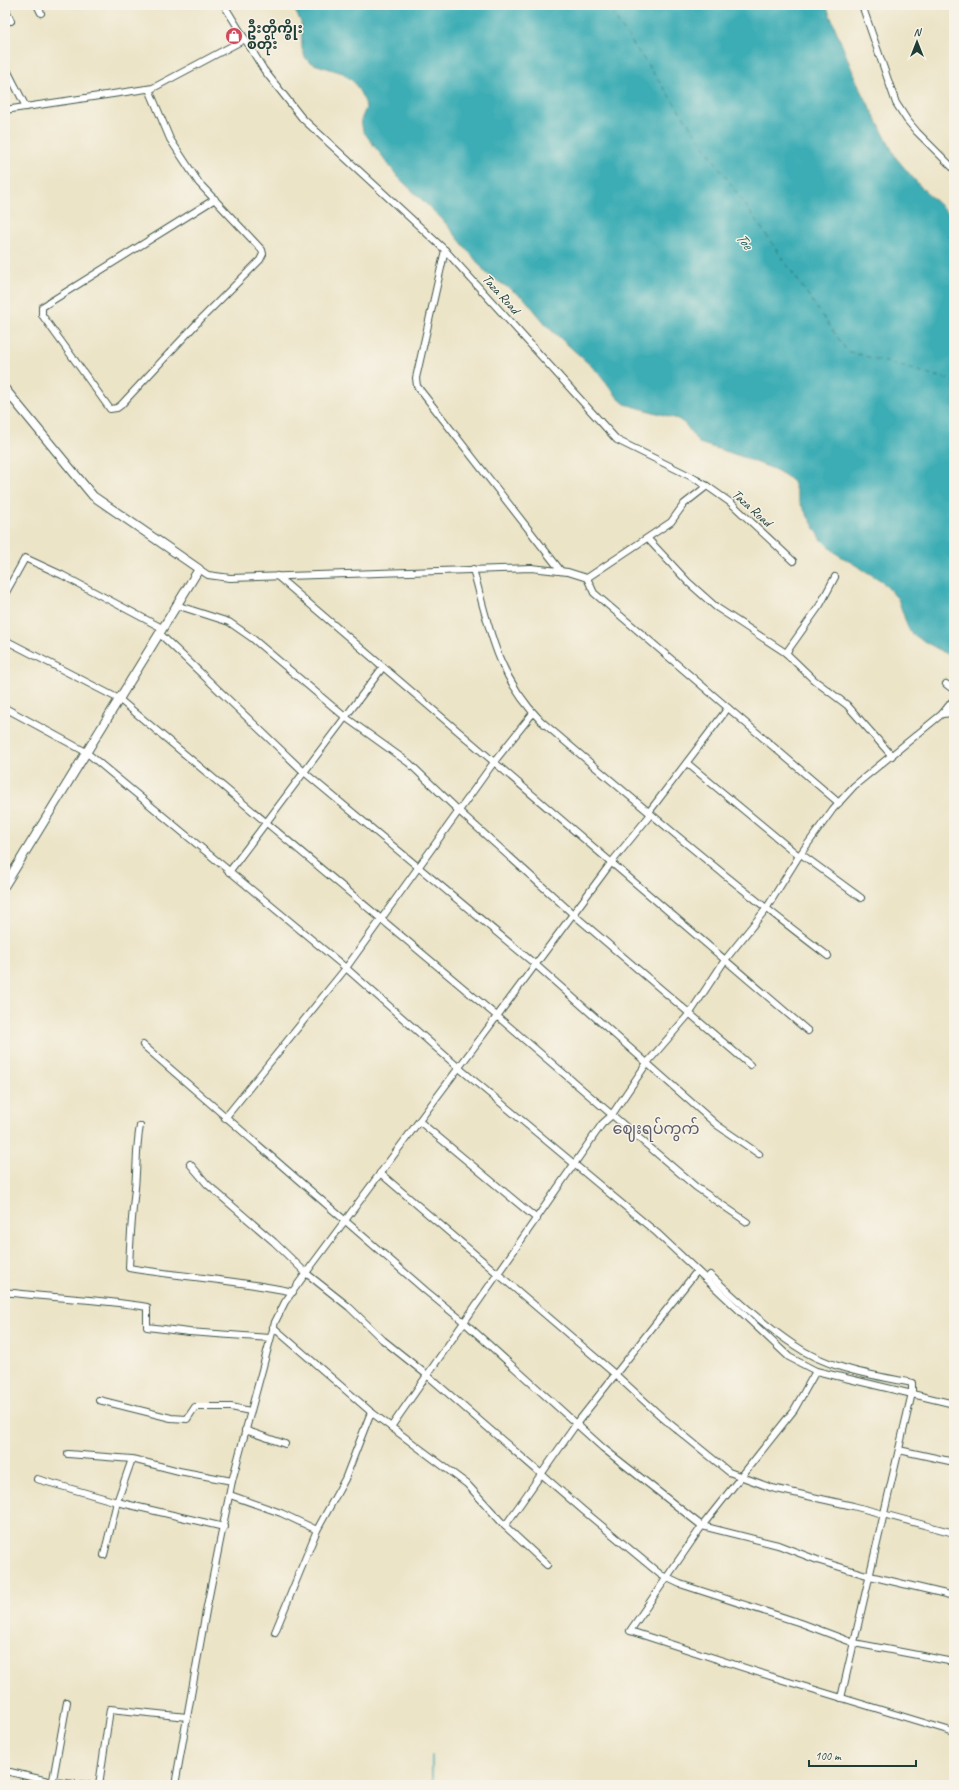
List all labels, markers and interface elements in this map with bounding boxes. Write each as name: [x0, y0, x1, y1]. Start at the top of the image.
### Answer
place label: ဦးတိုက္စိုး စတိုး: [247, 18, 303, 56]
north arrow: [897, 22, 937, 62]
text: N: [914, 25, 923, 39]
shop icon: ဦးတိုက္စိုး စတိုး: [224, 26, 244, 46]
water label: Toe: [732, 229, 758, 255]
street label: Taza Road: [479, 270, 525, 319]
street label: Taza Road: [728, 486, 777, 532]
district label: ဈေးရပ်ကွက်: [612, 1117, 700, 1142]
scale bar: [809, 1742, 916, 1768]
text: 100 m: [815, 1748, 842, 1764]

